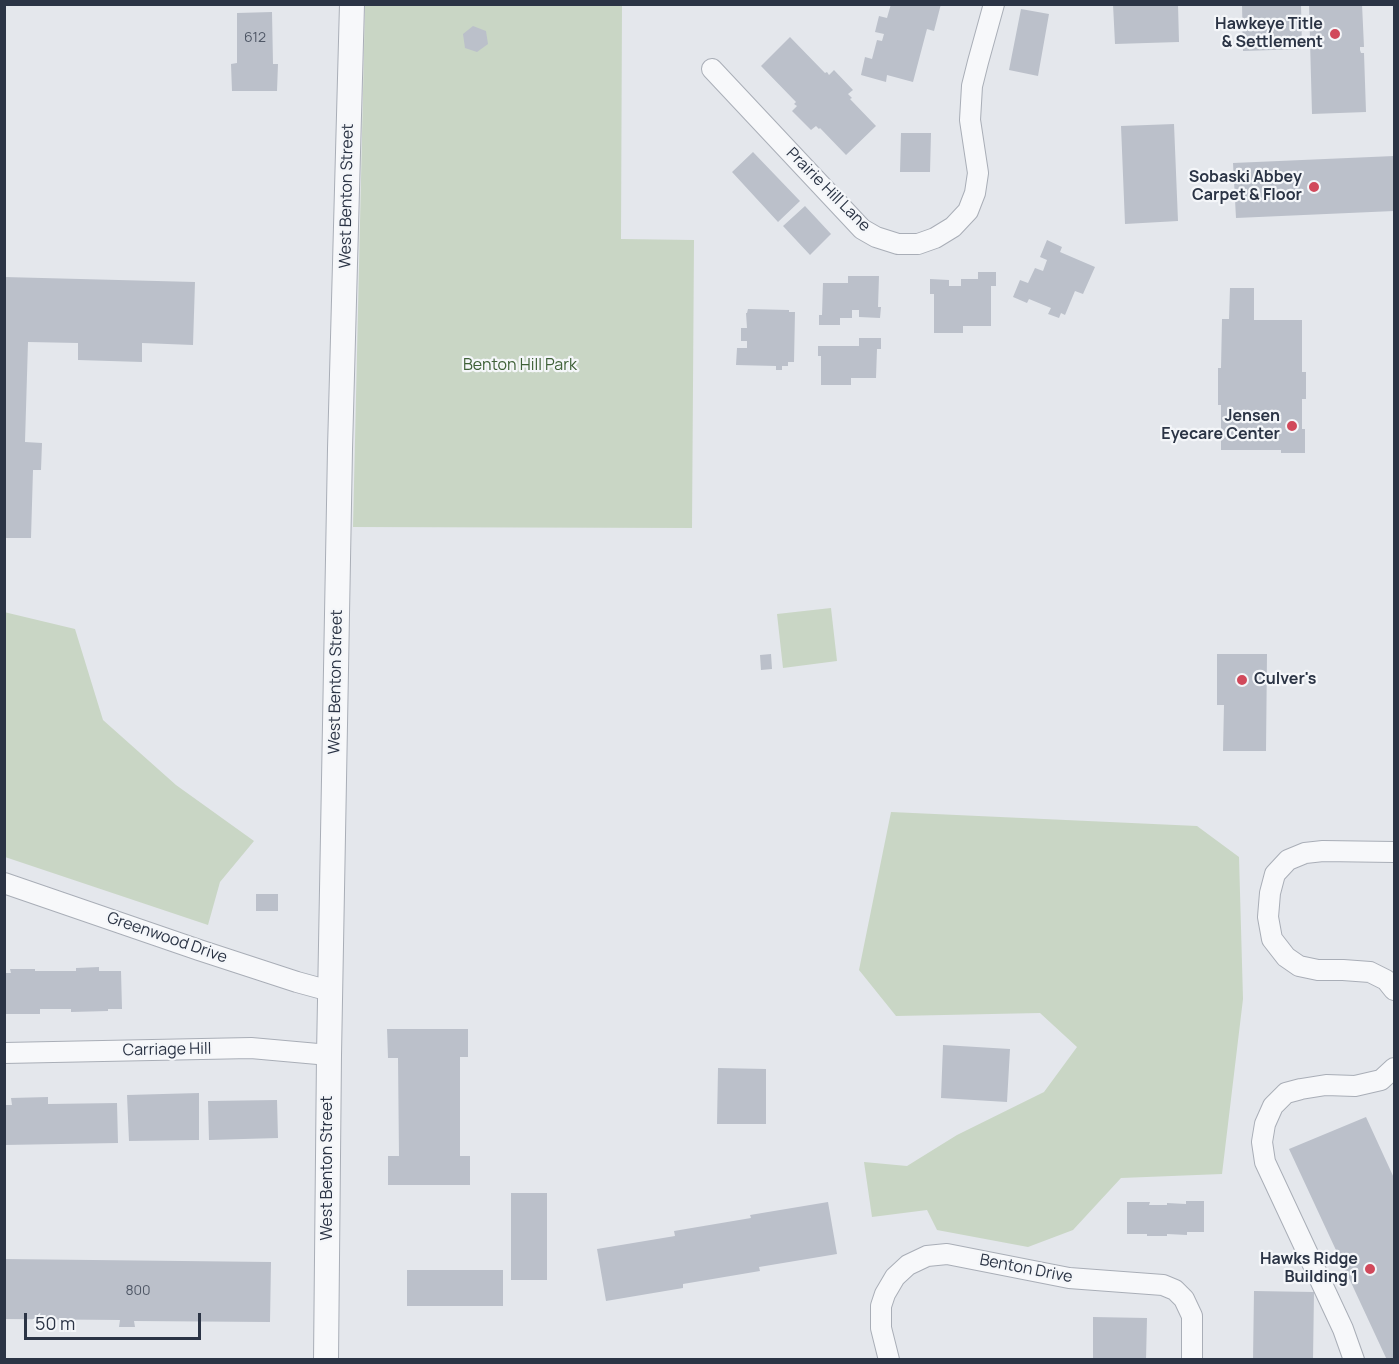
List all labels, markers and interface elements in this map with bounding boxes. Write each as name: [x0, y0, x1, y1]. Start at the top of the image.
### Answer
place label: Hawkeye Title & Settlement: [1215, 15, 1323, 53]
marker: Hawkeye Title & Settlement: [1328, 27, 1342, 41]
house number: 612: [244, 30, 266, 46]
street label: West Benton Street: [336, 123, 358, 269]
street label: Prairie Hill Lane: [782, 144, 874, 236]
place label: Sobaski Abbey Carpet & Floor: [1189, 168, 1302, 206]
marker: Sobaski Abbey Carpet & Floor: [1307, 180, 1321, 194]
park label: Benton Hill Park: [463, 356, 577, 376]
place label: Jensen Eyecare Center: [1161, 407, 1280, 445]
marker: Jensen Eyecare Center: [1285, 419, 1299, 433]
street label: West Benton Street: [325, 609, 347, 755]
place label: Culver's: [1254, 670, 1316, 690]
marker: Culver's: [1235, 673, 1249, 687]
street label: Greenwood Drive: [104, 908, 230, 968]
street label: Carriage Hill: [122, 1040, 212, 1060]
street label: West Benton Street: [318, 1095, 338, 1241]
place label: Hawks Ridge Building 1: [1260, 1250, 1358, 1288]
street label: Benton Drive: [978, 1251, 1074, 1287]
marker: Hawks Ridge Building 1: [1363, 1262, 1377, 1276]
house number: 800: [125, 1283, 151, 1299]
scale bar: [27, 1301, 204, 1339]
text: 50 m: [35, 1311, 75, 1335]

